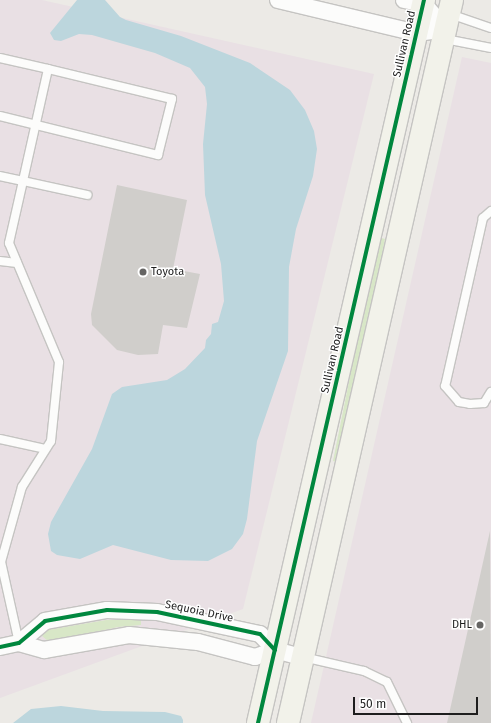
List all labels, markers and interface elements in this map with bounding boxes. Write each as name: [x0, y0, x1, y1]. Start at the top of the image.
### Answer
street label: Sullivan Road: [391, 9, 419, 79]
place label: Toyota: [151, 265, 184, 279]
marker: Toyota: [138, 267, 148, 277]
street label: Sullivan Road: [319, 325, 347, 395]
street label: Sequoia Drive: [164, 598, 234, 626]
place label: DHL: [452, 618, 472, 632]
marker: DHL: [475, 620, 485, 630]
scale bar: [355, 689, 480, 715]
text: 50 m: [360, 697, 386, 711]

